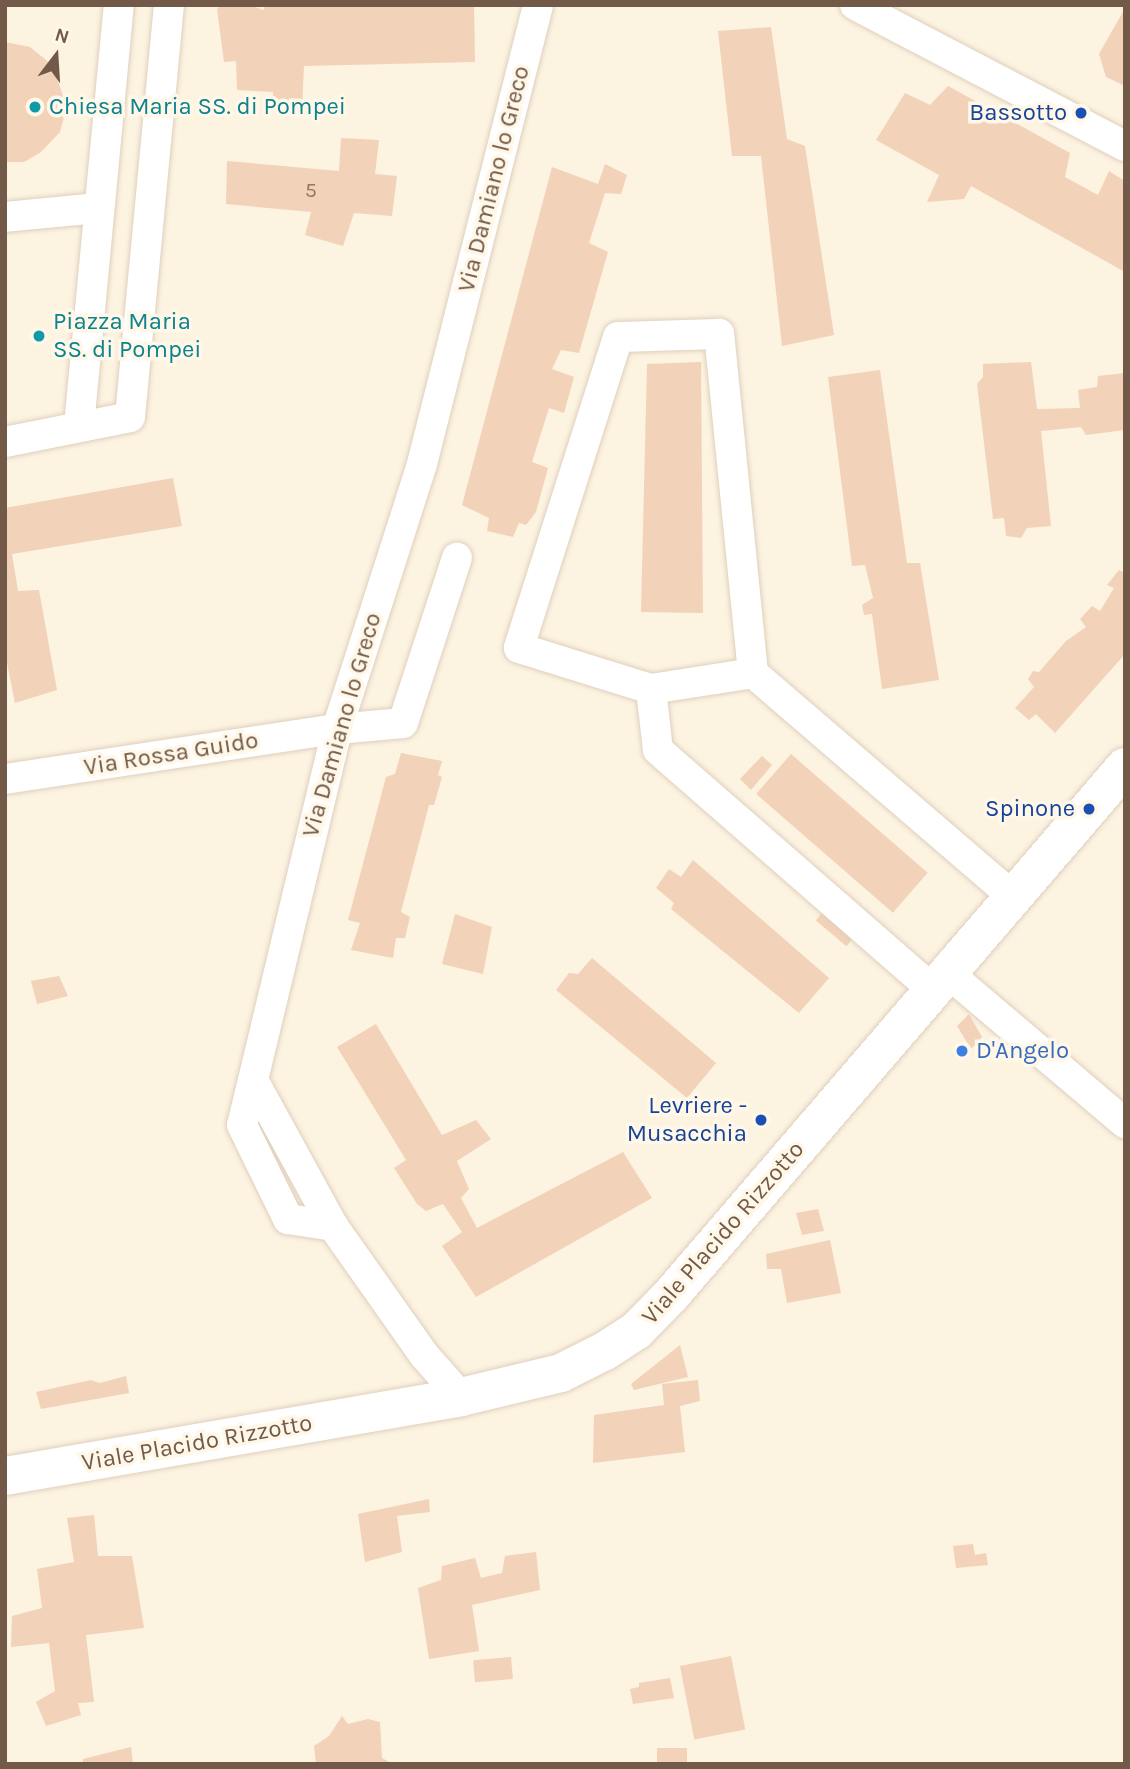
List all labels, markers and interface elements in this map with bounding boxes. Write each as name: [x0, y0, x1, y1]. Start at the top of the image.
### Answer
north arrow: [21, 21, 91, 91]
text: N: [52, 23, 72, 48]
street label: Via Damiano lo Greco: [452, 63, 536, 295]
place label: Chiesa Maria SS. di Pompei: [49, 93, 346, 121]
marker: Chiesa Maria SS. di Pompei: [27, 99, 43, 115]
place label: Bassotto: [969, 99, 1067, 127]
marker: Bassotto: [1073, 105, 1089, 121]
house number: 5: [305, 177, 317, 203]
place label: Piazza Maria SS. di Pompei: [53, 308, 201, 364]
marker: Piazza Maria SS. di Pompei: [31, 328, 47, 344]
street label: Via Damiano lo Greco: [296, 609, 388, 841]
street label: Via Rossa Guido: [82, 726, 260, 782]
place label: Spinone: [985, 795, 1075, 823]
marker: Spinone: [1081, 801, 1097, 817]
place label: D'Angelo: [976, 1037, 1069, 1065]
marker: D'Angelo: [954, 1043, 970, 1059]
place label: Levriere - Musacchia: [627, 1092, 747, 1148]
marker: Levriere - Musacchia: [753, 1112, 769, 1128]
street label: Viale Placido Rizzotto: [636, 1136, 810, 1330]
street label: Viale Placido Rizzotto: [80, 1409, 314, 1477]

